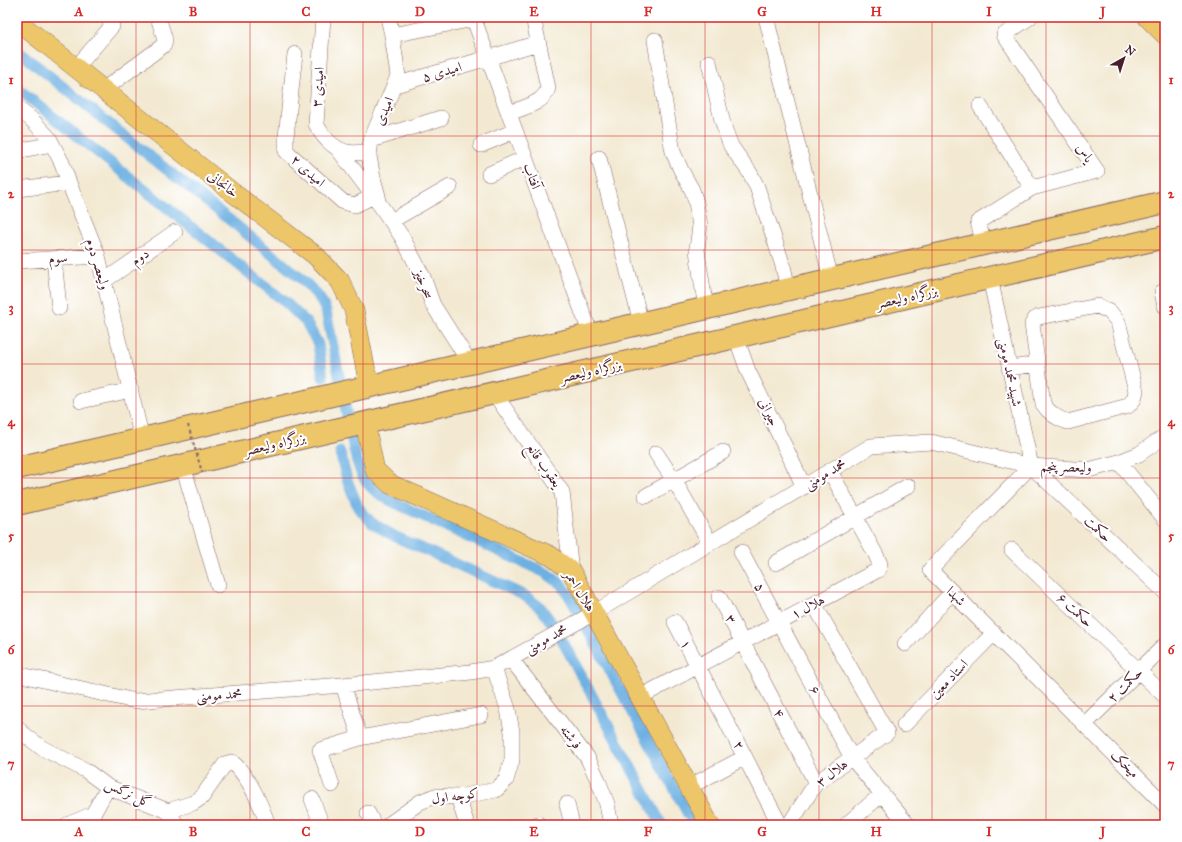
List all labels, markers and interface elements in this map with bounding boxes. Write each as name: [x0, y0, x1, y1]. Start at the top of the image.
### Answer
text: A: [74, 4, 84, 20]
text: B: [189, 4, 198, 20]
text: C: [302, 4, 311, 20]
text: D: [415, 4, 425, 20]
text: E: [529, 4, 539, 20]
text: F: [644, 4, 653, 20]
text: G: [757, 4, 767, 20]
text: H: [870, 4, 882, 20]
text: I: [986, 4, 992, 20]
text: J: [1098, 4, 1106, 20]
north arrow: [1104, 38, 1144, 78]
text: N: [1122, 43, 1138, 59]
street label: امیدی ۵: [420, 58, 464, 86]
street label: امیدی ۳: [308, 66, 328, 108]
text: 1: [8, 72, 14, 88]
text: 1: [1168, 72, 1174, 88]
street label: امیدی: [370, 94, 398, 128]
street label: یاس: [1072, 140, 1098, 167]
street label: امیدی ۲: [287, 151, 329, 191]
street label: آفتاب: [519, 161, 545, 193]
street label: خانجانی: [204, 167, 242, 201]
text: 2: [8, 186, 15, 202]
text: 2: [1168, 186, 1175, 202]
street label: ولیعصر دوم: [78, 236, 114, 293]
street label: دوم: [128, 245, 155, 272]
street label: سوم: [48, 249, 68, 271]
street label: سحرخیز: [410, 265, 438, 301]
street label: بزرگراه ولیعصر: [872, 281, 940, 314]
text: 3: [8, 300, 14, 316]
text: 3: [1168, 300, 1174, 316]
street label: شهید محمد مومنی: [993, 336, 1026, 408]
street label: بزرگراه ولیعصر: [556, 355, 624, 388]
street label: جیرانی: [755, 395, 783, 429]
text: 4: [7, 414, 15, 430]
text: 4: [1167, 414, 1175, 430]
street label: بزرگراه ولیعصر: [240, 428, 308, 461]
street label: یعقوب قانع: [518, 439, 566, 495]
street label: محمد مومنی: [801, 455, 850, 494]
street label: ولیعصر پنجم: [1040, 458, 1092, 481]
street label: حکمت: [1081, 512, 1115, 546]
text: 5: [8, 528, 15, 544]
text: 5: [1168, 528, 1175, 544]
street label: هلال احمر: [560, 565, 599, 615]
street label: ۵: [751, 579, 769, 595]
street label: شهدا: [942, 583, 970, 610]
street label: حکمت ۶: [1053, 589, 1097, 631]
street label: هلال ۱: [788, 591, 828, 623]
street label: ۳: [722, 611, 740, 627]
street label: محمد مومنی: [522, 620, 571, 658]
street label: ۱: [677, 636, 695, 652]
text: 6: [8, 642, 16, 658]
text: 6: [1168, 642, 1176, 658]
street label: استاد معین: [926, 656, 972, 702]
street label: حکمت ۲: [1104, 664, 1146, 706]
street label: ۶: [806, 682, 824, 698]
street label: محمد مومنی: [196, 685, 242, 706]
street label: ۴: [770, 705, 788, 721]
street label: فرشته: [557, 722, 585, 752]
street label: ۲: [730, 737, 748, 753]
street label: میخک: [1107, 746, 1143, 782]
street label: هلال ۳: [813, 755, 851, 791]
text: 7: [8, 756, 15, 772]
text: 7: [1168, 756, 1175, 772]
street label: گل نرگس: [101, 775, 154, 813]
street label: کوچه اول: [430, 784, 480, 809]
text: A: [74, 824, 84, 840]
text: B: [189, 824, 198, 840]
text: C: [302, 824, 311, 840]
text: D: [415, 824, 425, 840]
text: E: [529, 824, 539, 840]
text: F: [644, 824, 653, 840]
text: G: [757, 824, 767, 840]
text: H: [870, 824, 882, 840]
text: I: [986, 824, 992, 840]
text: J: [1098, 824, 1106, 840]

